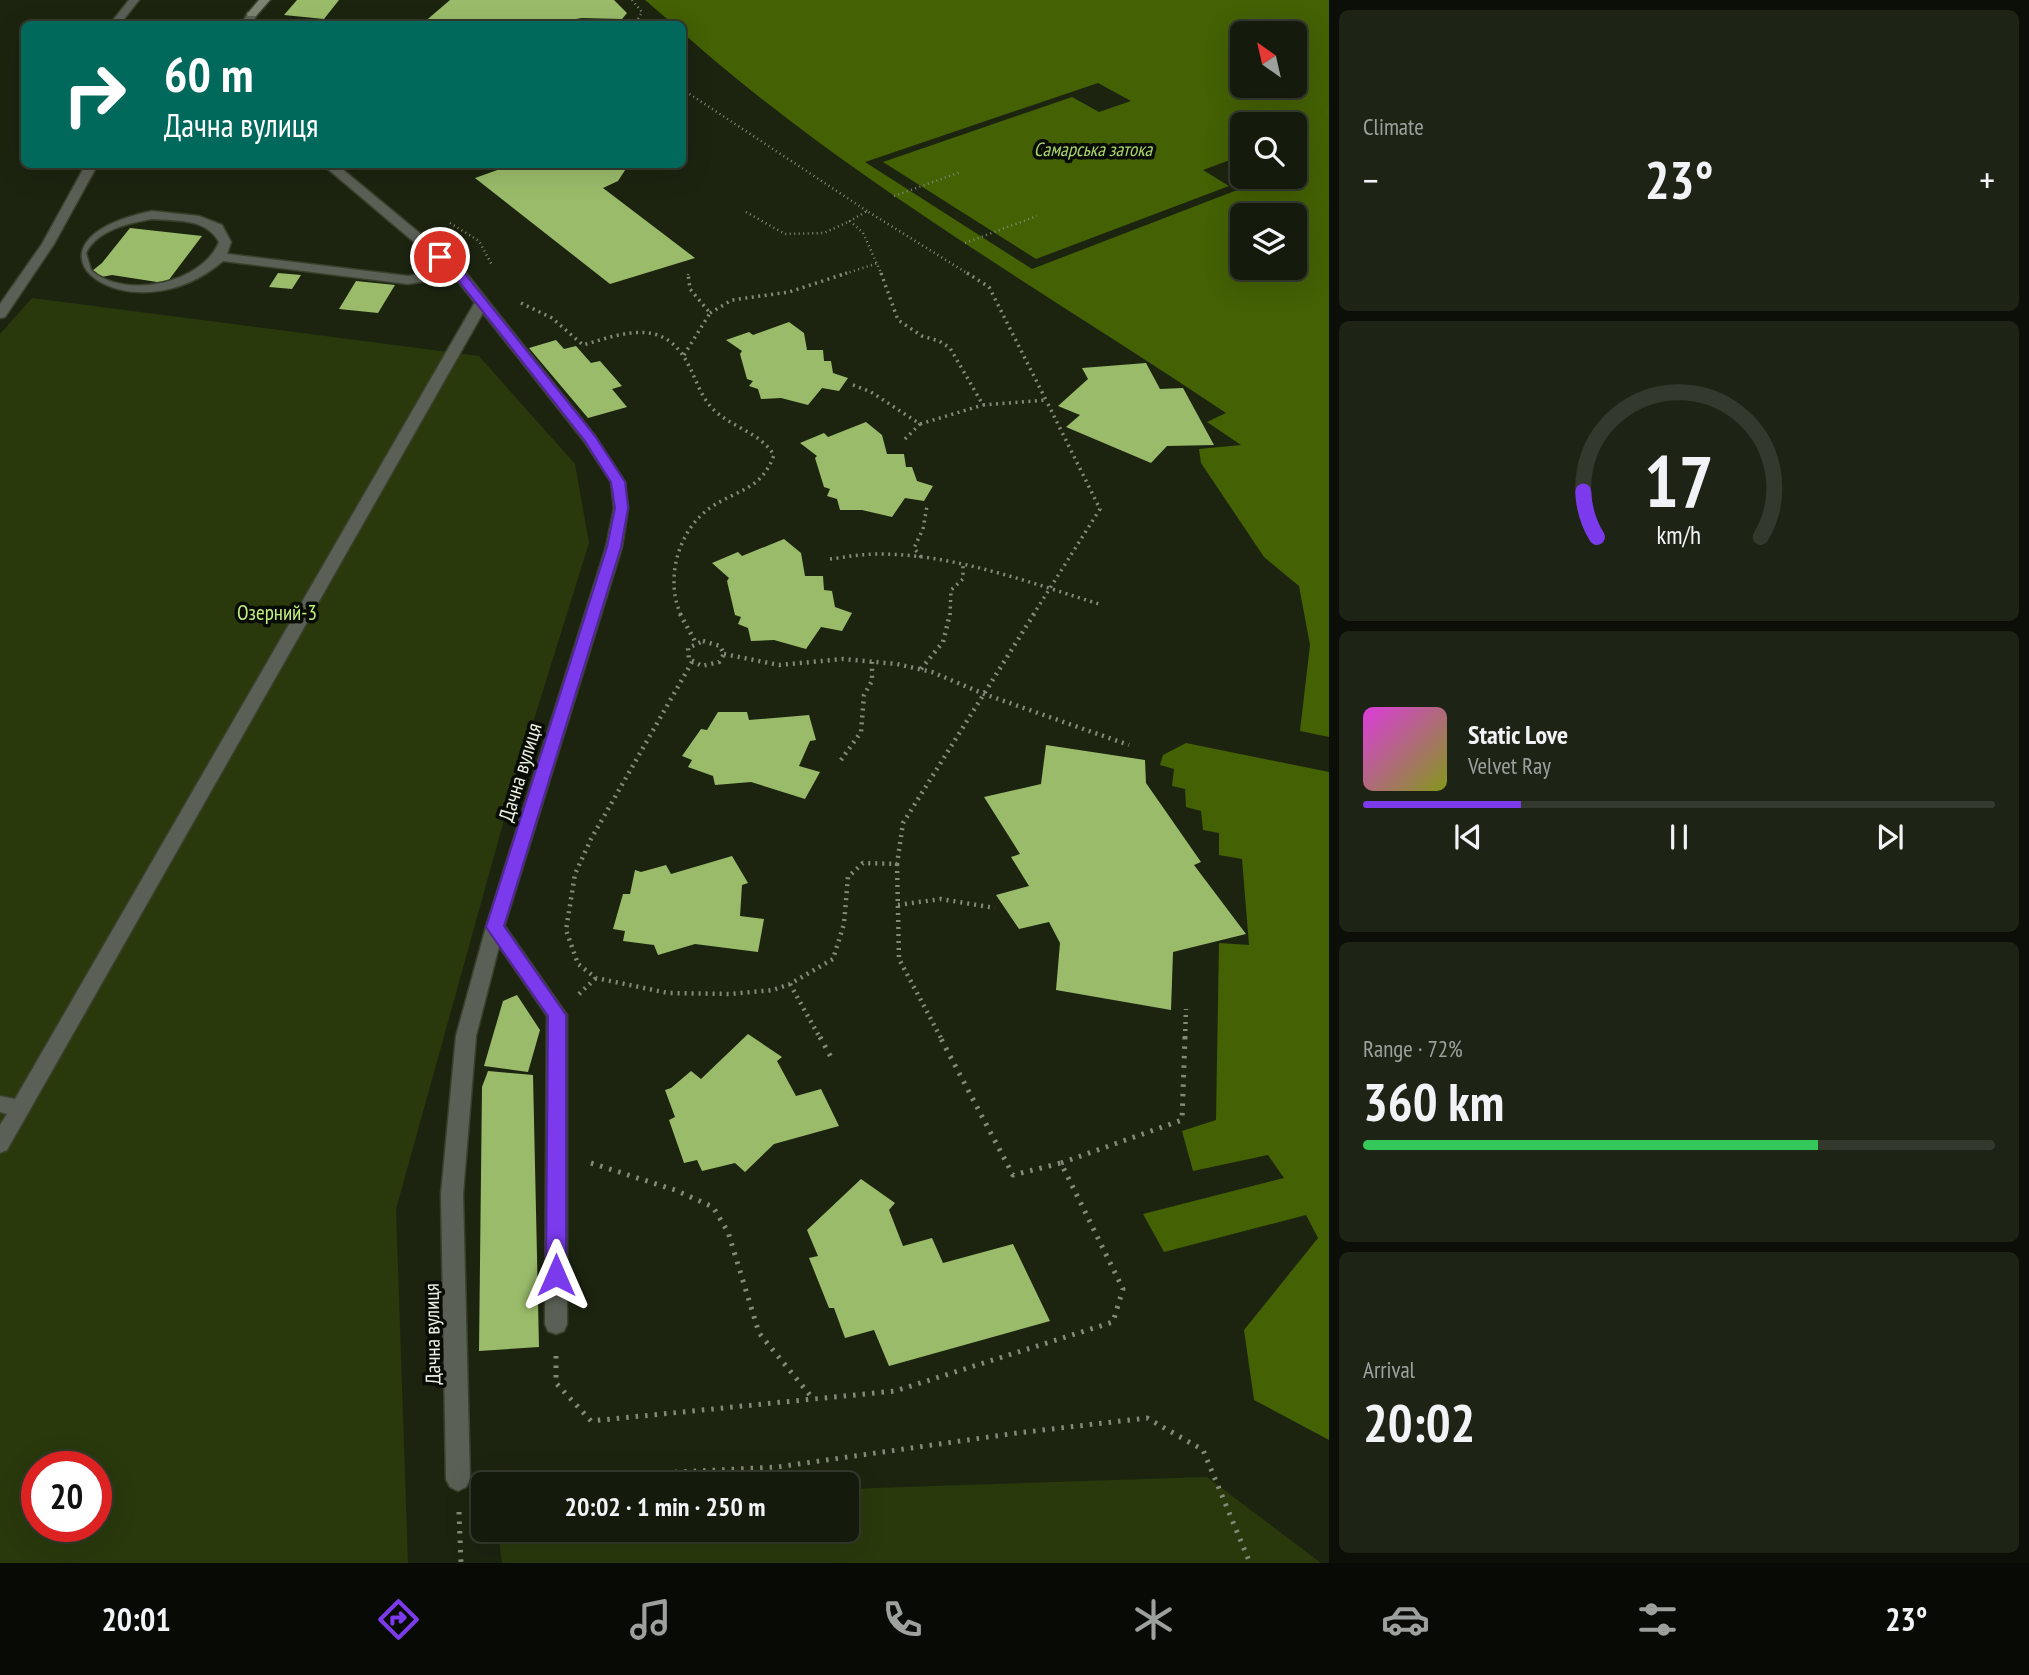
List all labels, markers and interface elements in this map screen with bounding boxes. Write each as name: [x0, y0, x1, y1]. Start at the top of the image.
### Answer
north arrow: [1230, 21, 1307, 98]
map controls: [1230, 21, 1307, 280]
text: 60 m: [164, 42, 253, 106]
icon: right: [49, 49, 140, 140]
text: Дачна вулиця: [164, 104, 318, 146]
button: search: [1230, 112, 1307, 189]
text: Climate: [1363, 112, 1424, 141]
water label: Самарська затока: [1034, 137, 1154, 161]
text: 23°: [1645, 146, 1713, 213]
text: −: [1363, 155, 1379, 204]
text: +: [1979, 155, 1995, 204]
button: layers: [1230, 203, 1307, 280]
pin: [410, 227, 470, 287]
icon: arrive: [421, 238, 459, 276]
text: 17: [1644, 433, 1714, 527]
text: km/h: [1657, 519, 1701, 551]
park label: Озерний-3: [237, 599, 317, 626]
text: Static Love: [1468, 718, 1568, 751]
street label: Дачна вулиця: [492, 720, 548, 824]
text: Velvet Ray: [1468, 751, 1551, 780]
icon: previous: [1449, 818, 1487, 856]
icon: pause: [1660, 818, 1698, 856]
icon: next: [1871, 818, 1909, 856]
text: Range · 72%: [1363, 1034, 1463, 1063]
text: 360 km: [1363, 1068, 1504, 1135]
position arrow: [519, 1238, 593, 1312]
street label: Дачна вулиця: [418, 1283, 446, 1385]
text: Arrival: [1363, 1355, 1415, 1384]
text: 20:02: [1363, 1389, 1475, 1456]
speed limit sign: 20: [21, 1451, 112, 1542]
text: 20:02 · 1 min · 250 m: [565, 1490, 765, 1523]
icon: directions: [374, 1595, 423, 1644]
icon: music: [626, 1595, 675, 1644]
icon: phone: [878, 1595, 927, 1644]
icon: climate: [1129, 1595, 1178, 1644]
icon: car: [1381, 1595, 1430, 1644]
icon: filters: [1633, 1595, 1682, 1644]
text: 20:01: [101, 1598, 171, 1640]
text: 23°: [1885, 1598, 1928, 1640]

